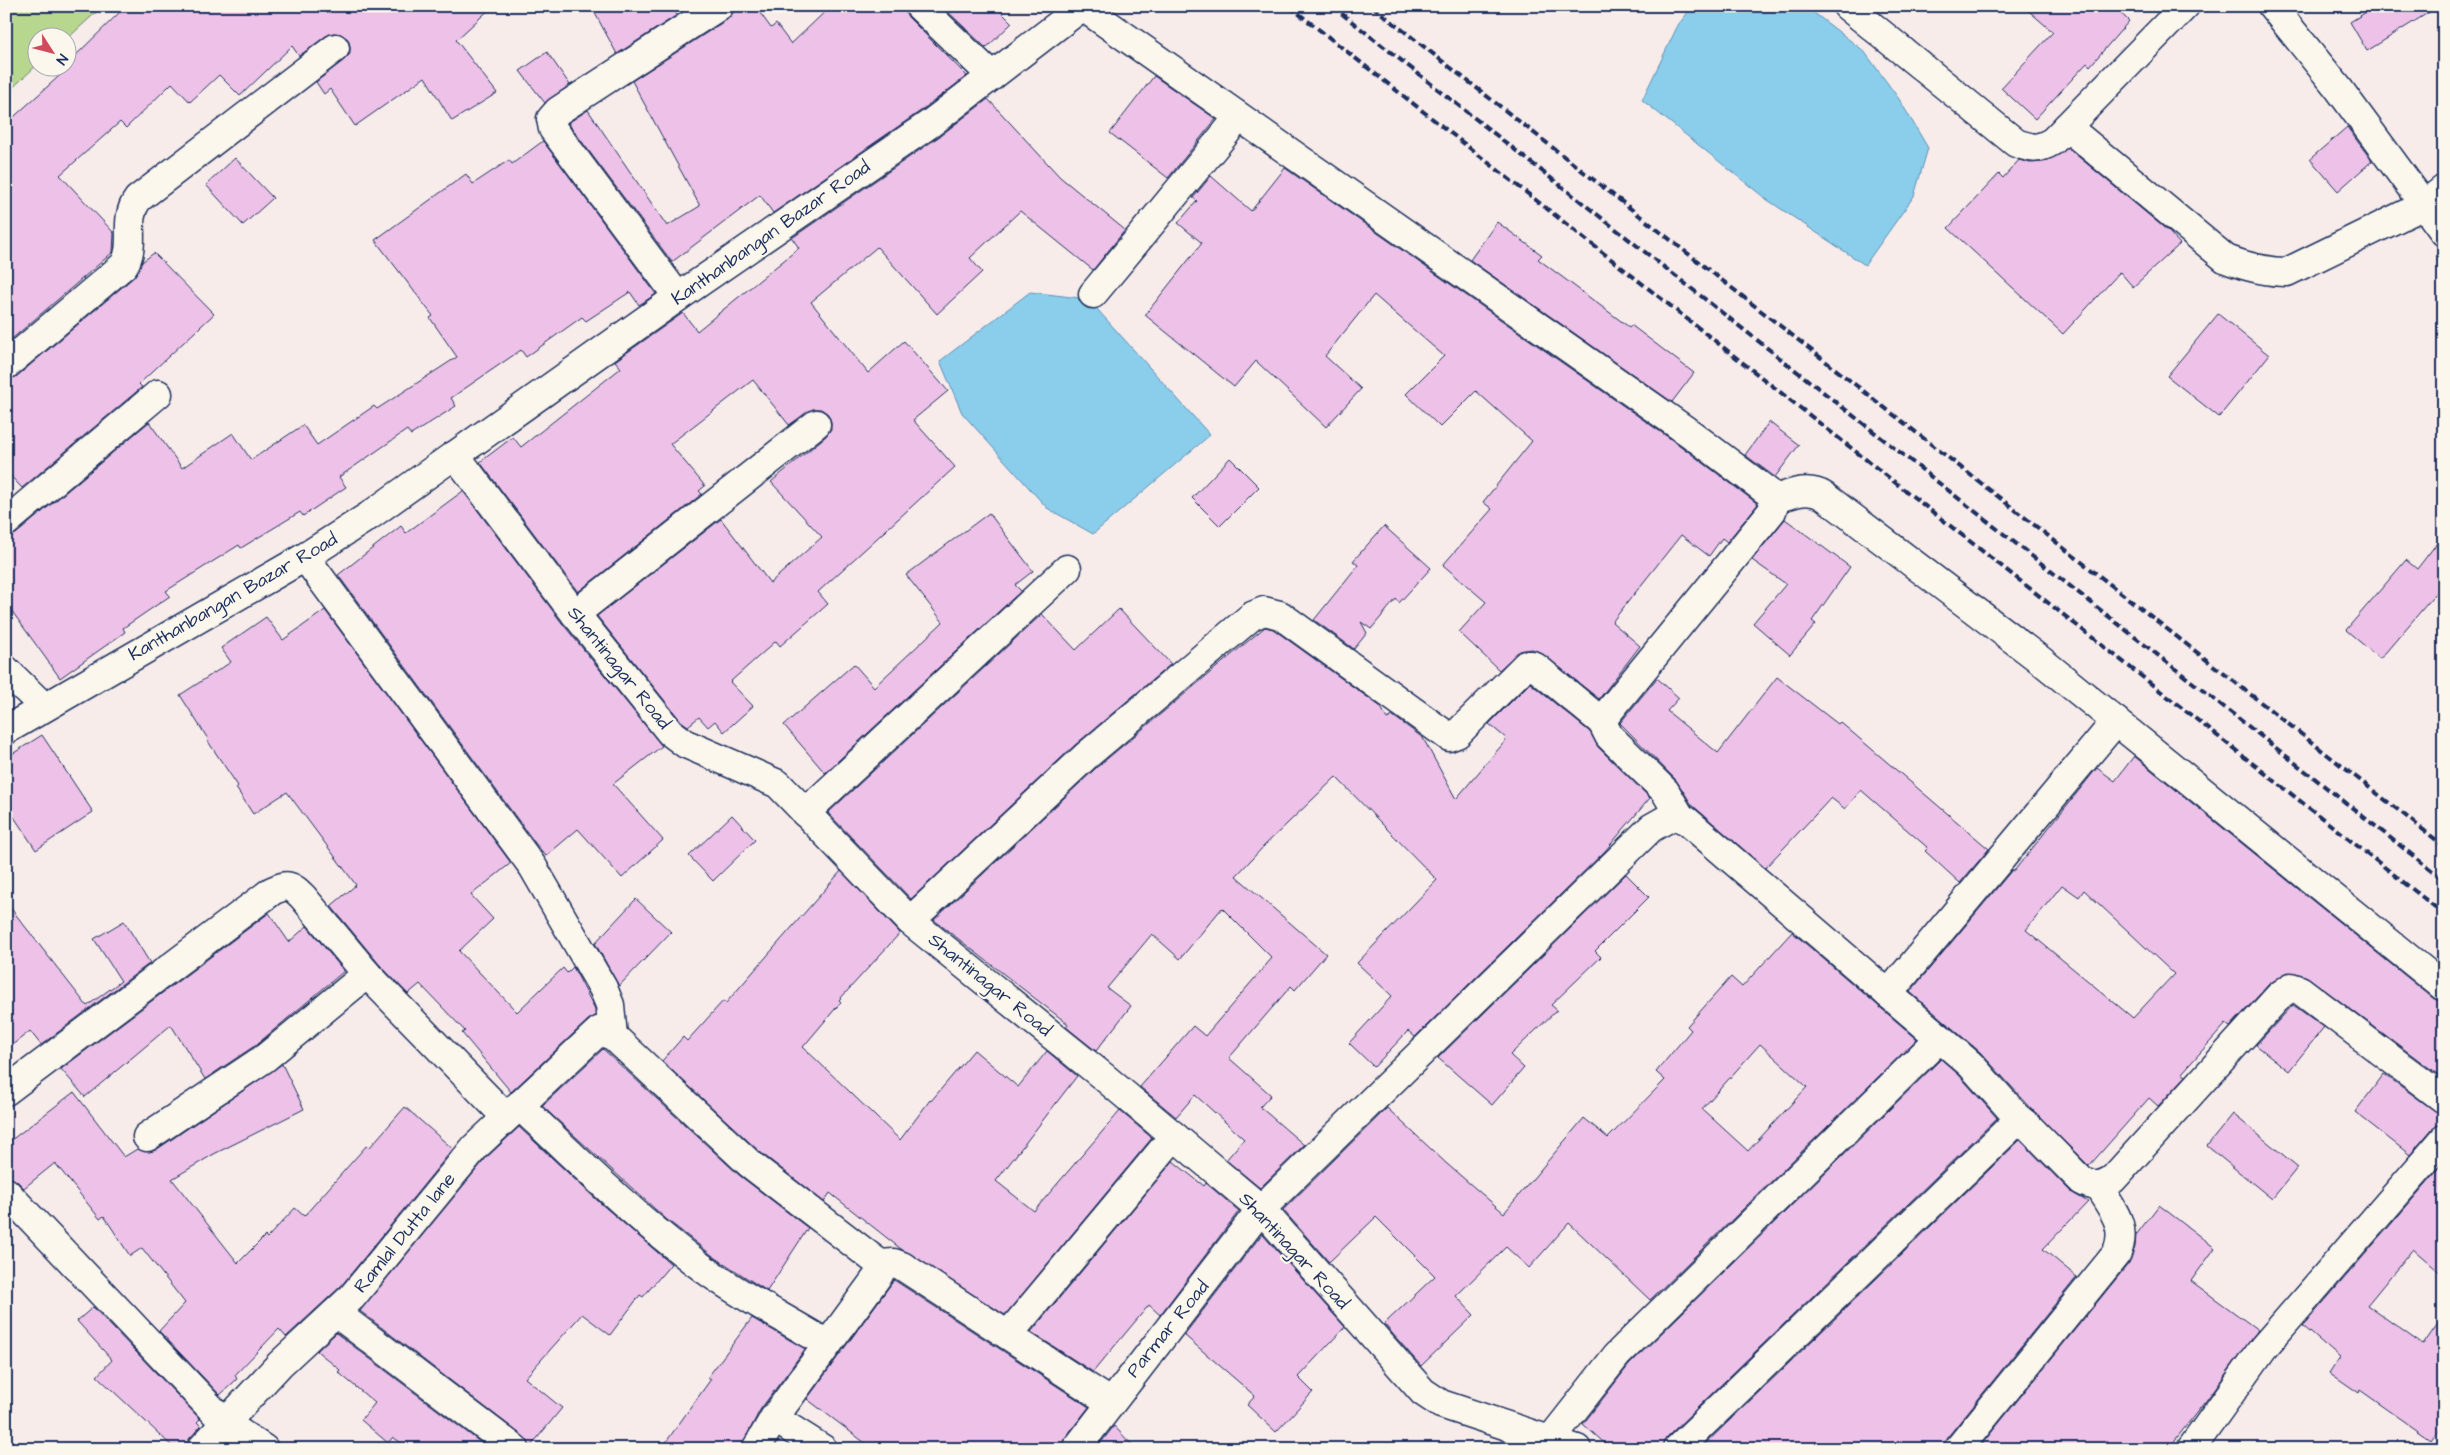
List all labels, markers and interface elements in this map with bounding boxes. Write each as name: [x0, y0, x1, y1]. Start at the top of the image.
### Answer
north arrow: [28, 28, 78, 78]
text: N: [51, 50, 72, 69]
street label: Kanthanbangan Bazar Road: [666, 154, 877, 313]
street label: Kanthanbangan Bazar Road: [123, 526, 343, 669]
street label: Shantinagar Road: [560, 601, 677, 736]
street label: Shantinagar Road: [922, 927, 1058, 1044]
street label: Ramlal Dutta lane: [348, 1167, 462, 1299]
street label: Shantinagar Road: [1232, 1186, 1356, 1317]
street label: Parmar Road: [1120, 1274, 1216, 1384]

